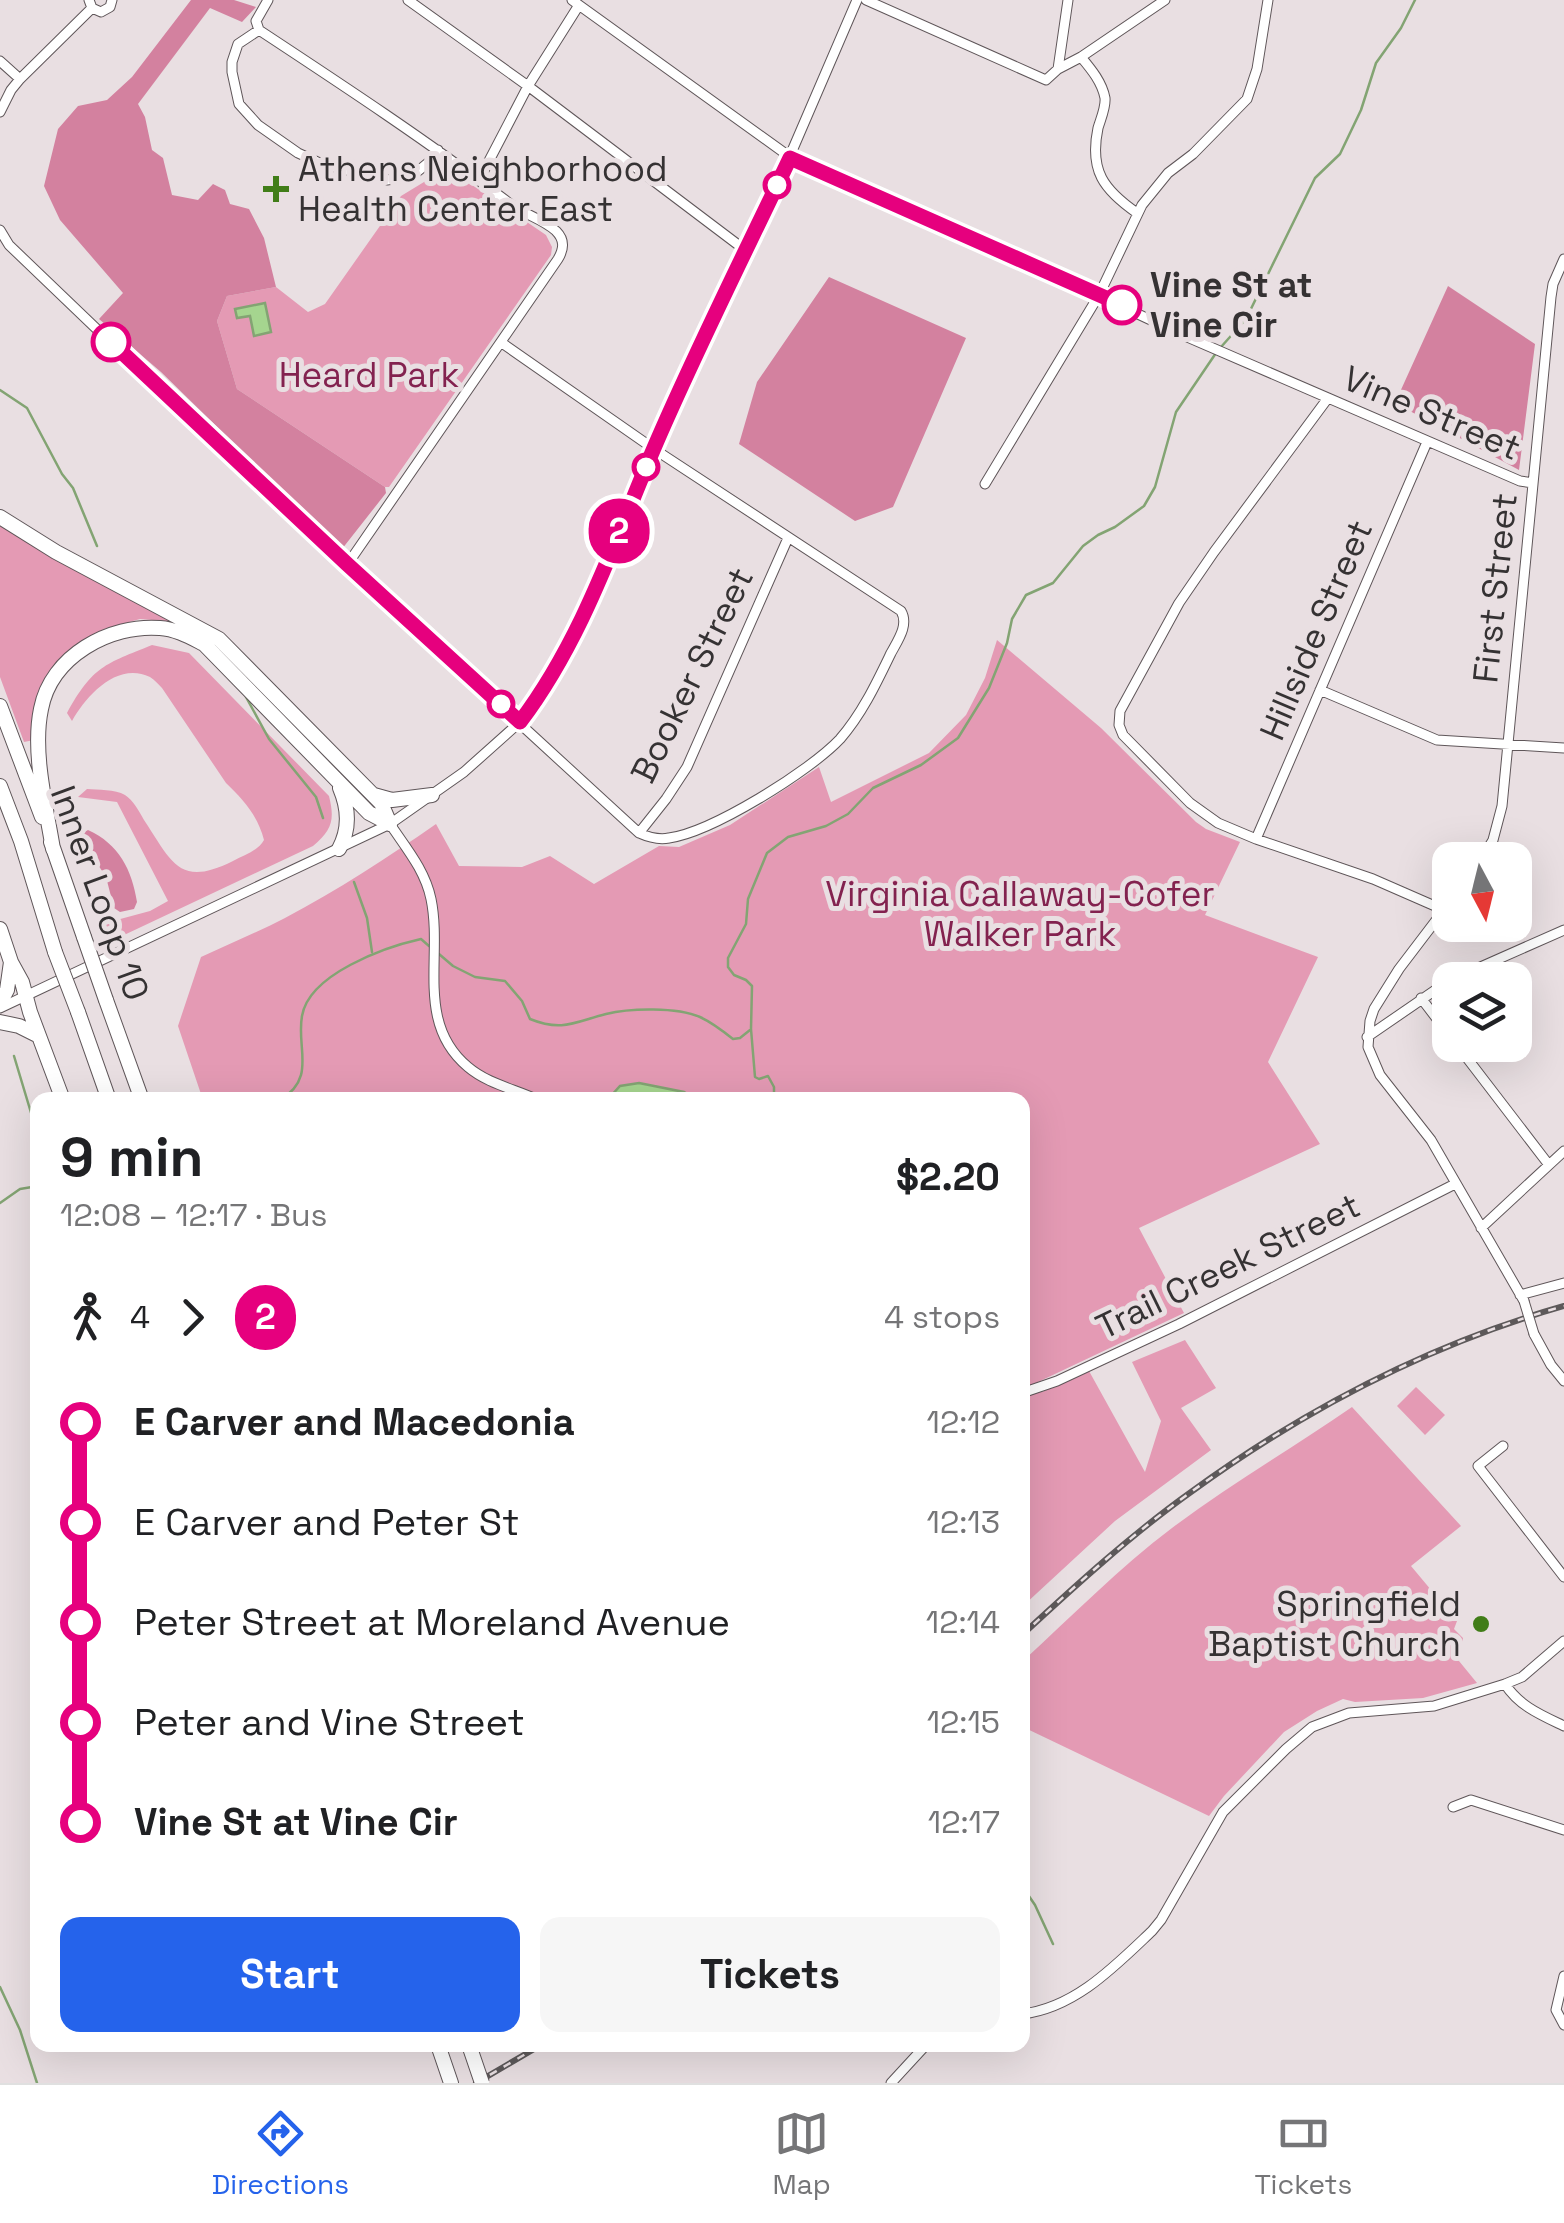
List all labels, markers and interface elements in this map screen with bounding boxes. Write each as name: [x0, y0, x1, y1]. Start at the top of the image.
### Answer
place label: Athens Neighborhood Health Center East: [298, 147, 668, 231]
unlabelled marker: [764, 172, 790, 198]
marker: Athens Neighborhood Health Center East: [263, 176, 289, 202]
place label: Vine St at Vine Cir: [1150, 263, 1313, 347]
marker: Vine St at Vine Cir: [1103, 286, 1141, 324]
unlabelled marker: [92, 323, 130, 361]
park label: Heard Park: [279, 353, 460, 397]
street label: Vine Street: [1337, 356, 1527, 470]
unlabelled marker: [633, 454, 659, 480]
street label: First Street: [1463, 491, 1527, 685]
line badge: 2: [586, 498, 652, 564]
text: 2: [609, 509, 629, 553]
street label: Hillside Street: [1250, 513, 1382, 747]
street label: Booker Street: [621, 560, 763, 790]
unlabelled marker: [488, 691, 514, 717]
street label: Inner Loop 10: [41, 780, 159, 1006]
north arrow: [1432, 842, 1532, 942]
map controls: [1432, 842, 1532, 1062]
park label: Virginia Callaway-Cofer Walker Park: [825, 872, 1215, 956]
button: layers: [1432, 962, 1532, 1062]
text: 9 min: [60, 1122, 203, 1192]
text: $2.20: [896, 1153, 1000, 1201]
street label: Trail Creek Street: [1089, 1183, 1367, 1349]
text: 12:08 – 12:17 · Bus: [60, 1195, 327, 1235]
icon: walk: [60, 1290, 115, 1345]
icon: forward: [165, 1290, 220, 1345]
text: 2: [255, 1295, 276, 1339]
text: 4: [130, 1297, 150, 1337]
text: 4 stops: [884, 1297, 1000, 1337]
text: E Carver and Macedonia: [134, 1398, 575, 1446]
text: 12:12: [927, 1402, 1000, 1442]
text: E Carver and Peter St: [134, 1498, 520, 1546]
text: 12:13: [927, 1502, 1000, 1542]
place label: Springfield Baptist Church: [1208, 1582, 1461, 1666]
text: Peter Street at Moreland Avenue: [134, 1598, 730, 1646]
text: 12:14: [926, 1602, 1000, 1642]
marker: Springfield Baptist Church: [1470, 1613, 1492, 1635]
text: Peter and Vine Street: [134, 1698, 525, 1746]
text: 12:15: [927, 1702, 1000, 1742]
text: Vine St at Vine Cir: [134, 1798, 458, 1846]
text: 12:17: [928, 1802, 1000, 1842]
button: Start: [60, 1917, 520, 2032]
button: Tickets: [540, 1917, 1000, 2032]
tab: Directions: [212, 2106, 349, 2202]
tab: Map: [773, 2106, 831, 2202]
tab: Tickets: [1254, 2106, 1352, 2202]

